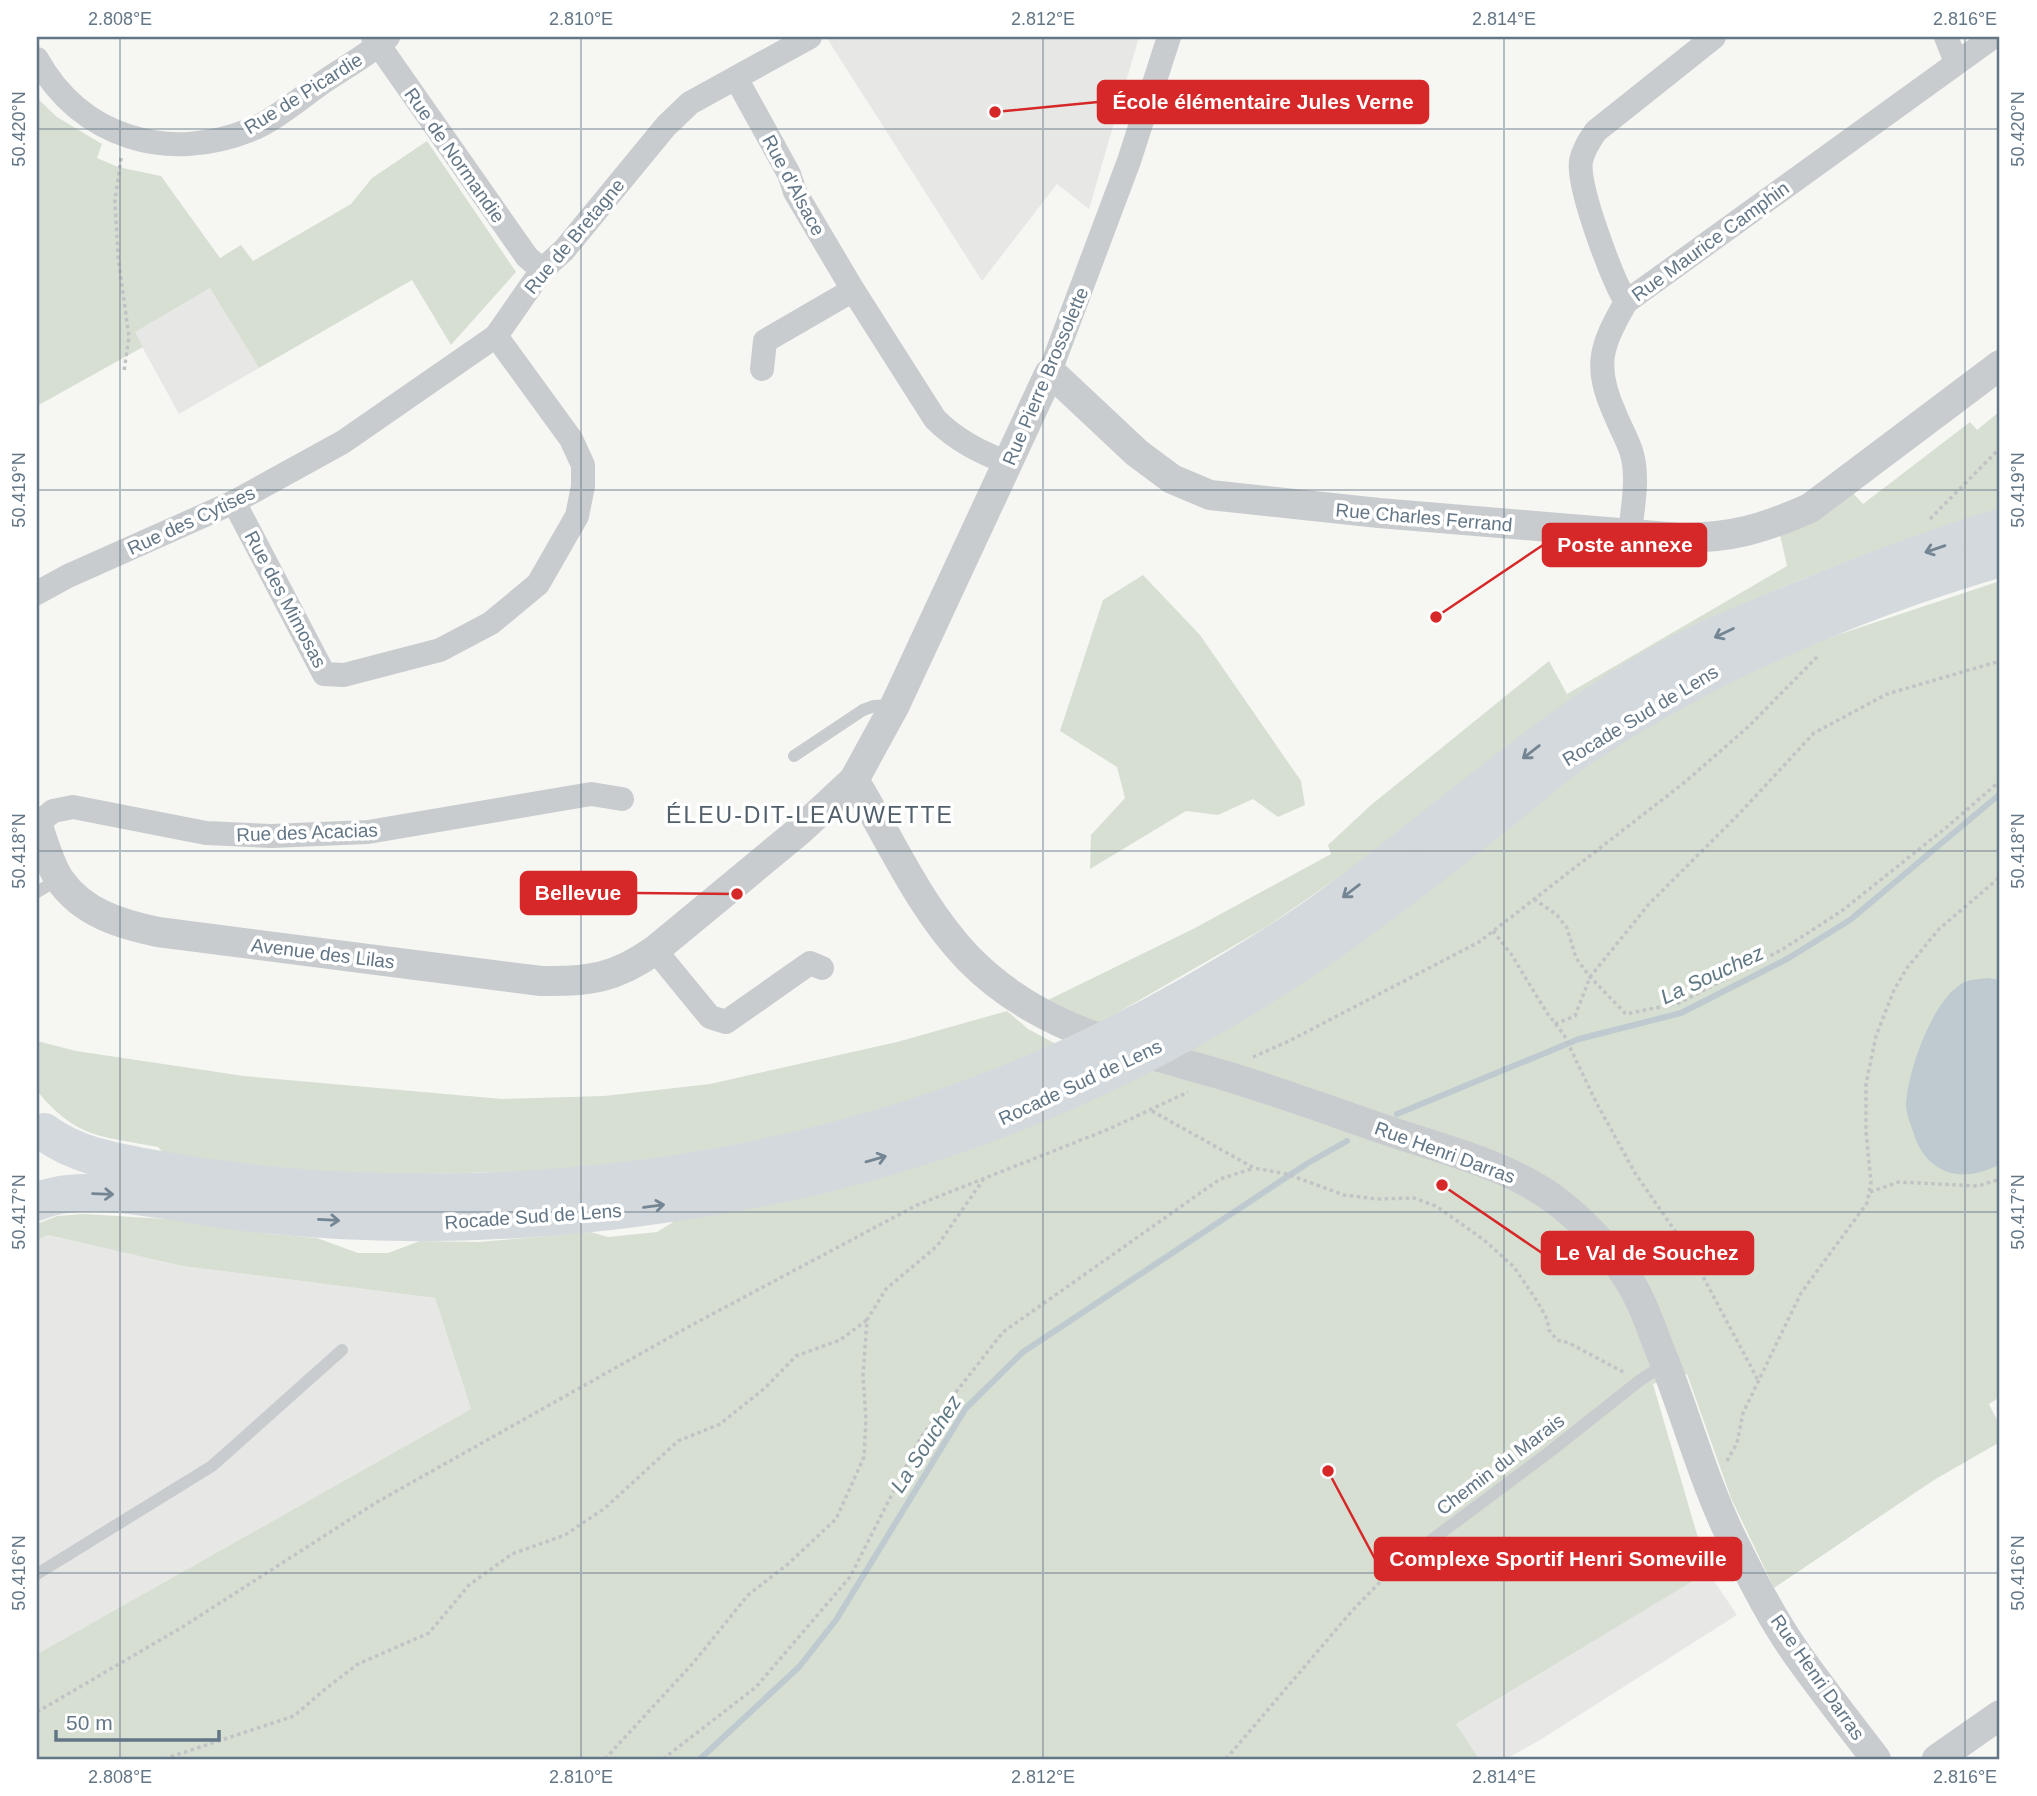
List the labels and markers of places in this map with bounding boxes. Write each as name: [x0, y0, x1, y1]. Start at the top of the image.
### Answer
callout: École élémentaire Jules Verne: [1098, 81, 1428, 123]
callout: Poste annexe: [1543, 524, 1706, 566]
callout: Bellevue: [521, 872, 636, 914]
callout: Le Val de Souchez: [1542, 1232, 1753, 1274]
callout: Complexe Sportif Henri Someville: [1375, 1538, 1741, 1580]

